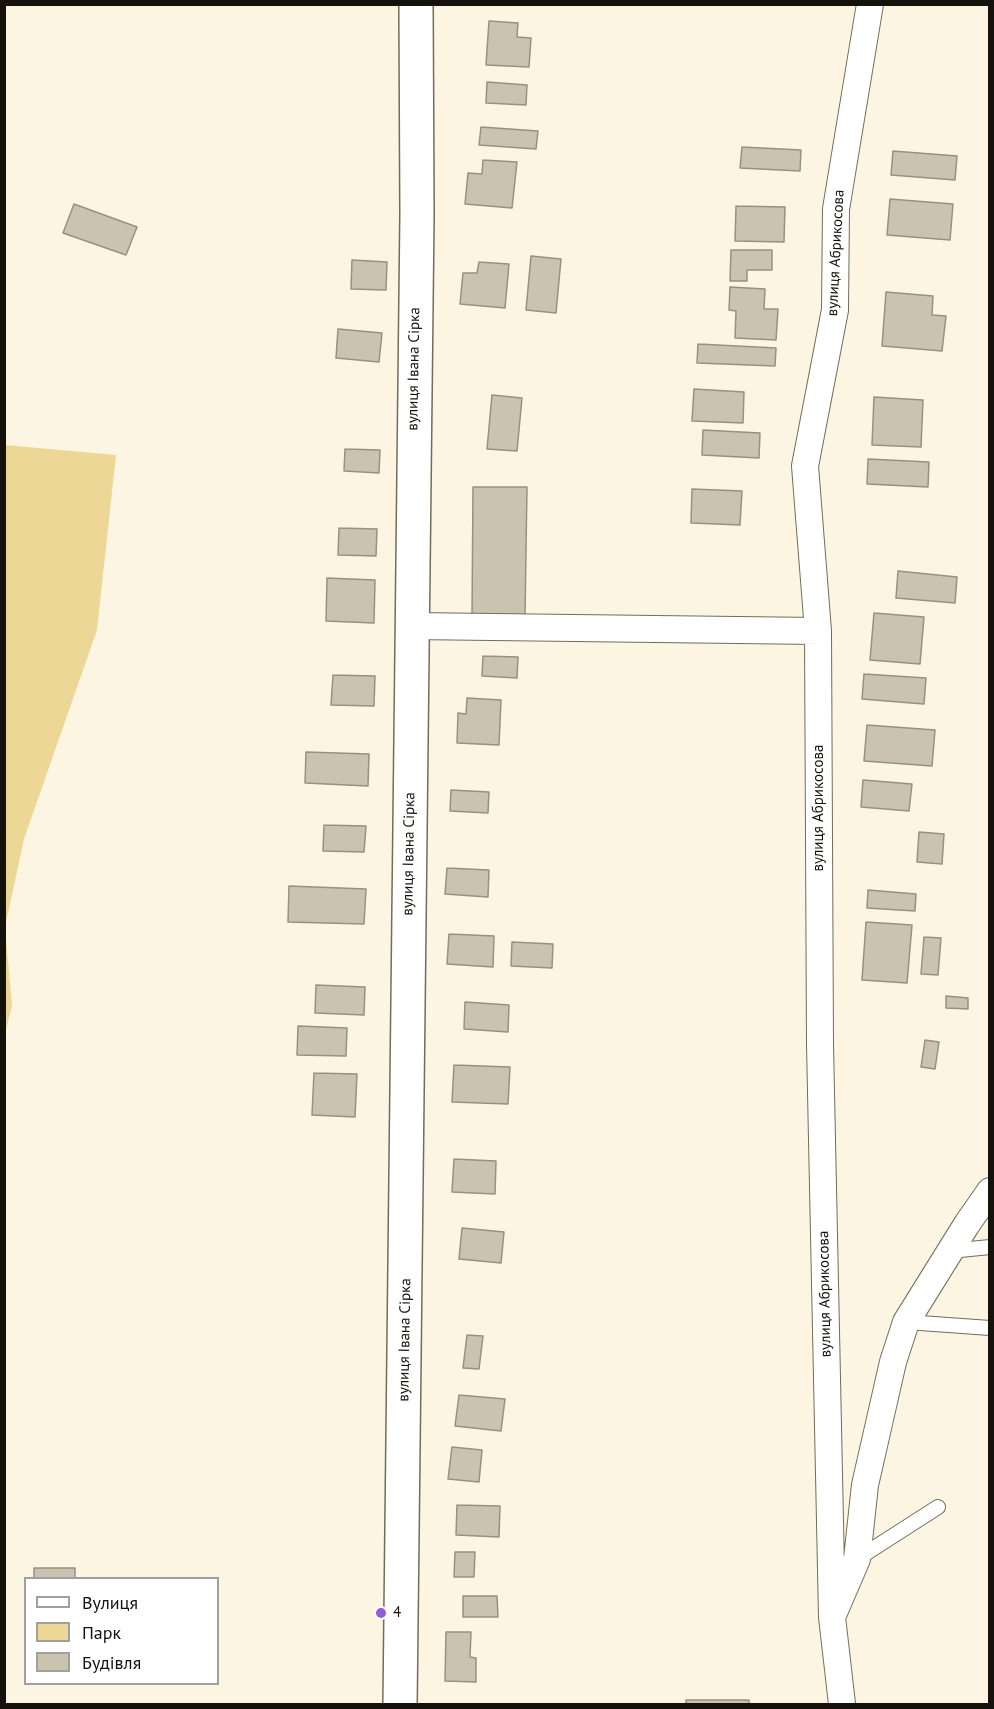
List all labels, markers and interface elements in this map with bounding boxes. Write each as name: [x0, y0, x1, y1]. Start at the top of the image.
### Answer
street label: вулиця Абрикосова: [824, 189, 848, 317]
street label: вулиця Івана Сірка: [404, 307, 424, 431]
street label: вулиця Абрикосова: [810, 745, 828, 871]
street label: вулиця Івана Сірка: [399, 792, 419, 916]
street label: вулиця Абрикосова: [815, 1230, 835, 1358]
street label: вулиця Івана Сірка: [395, 1278, 415, 1402]
legend: [24, 1577, 219, 1685]
text: Вулиця: [82, 1591, 138, 1614]
place label: 4: [393, 1604, 401, 1622]
marker: 4: [374, 1606, 388, 1620]
text: Парк: [82, 1621, 121, 1644]
text: Будівля: [82, 1651, 141, 1674]

